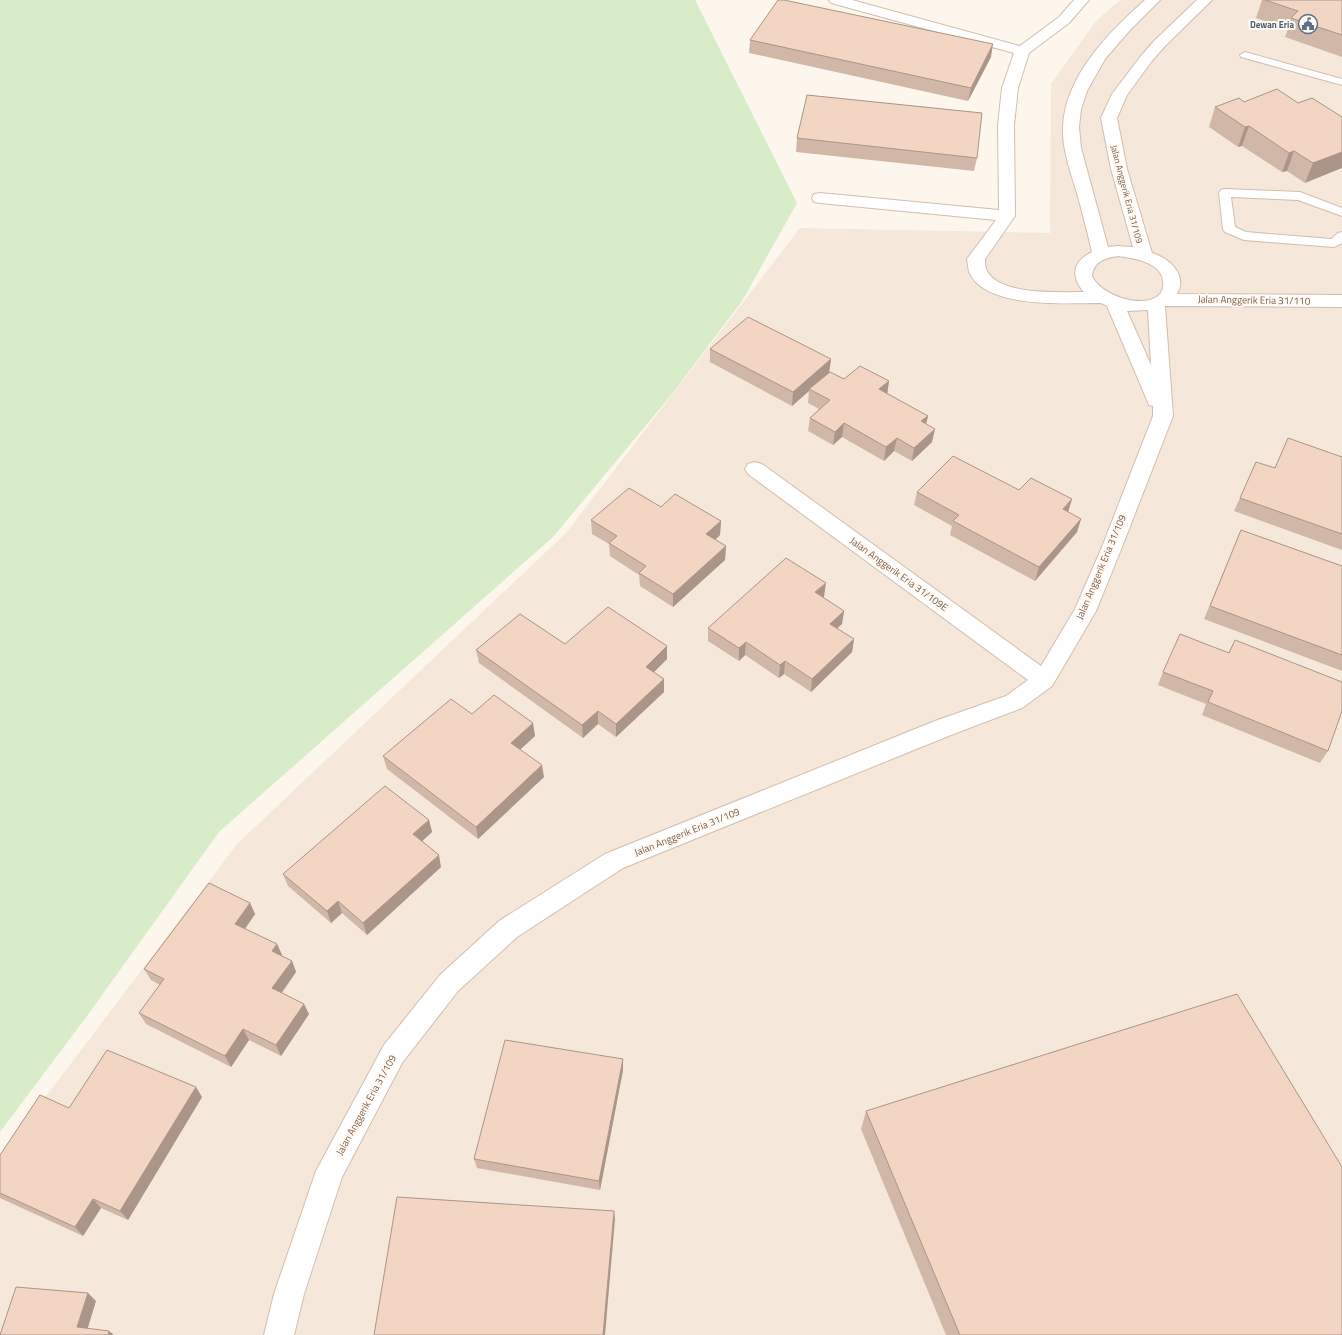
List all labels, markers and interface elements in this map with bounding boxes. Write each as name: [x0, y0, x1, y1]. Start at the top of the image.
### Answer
public building icon: Dewan Eria: [1297, 13, 1319, 35]
place label: Dewan Eria: [1250, 18, 1294, 31]
street label: Jalan Anggerik Eria 31/109: [1108, 143, 1146, 245]
street label: Jalan Anggerik Eria 31/110: [1198, 292, 1311, 308]
street label: Jalan Anggerik Eria 31/109: [1072, 512, 1130, 622]
street label: Jalan Anggerik Eria 31/109E: [847, 533, 952, 615]
street label: Jalan Anggerik Eria 31/109: [632, 804, 742, 860]
street label: Jalan Anggerik Eria 31/109: [332, 1052, 400, 1158]

